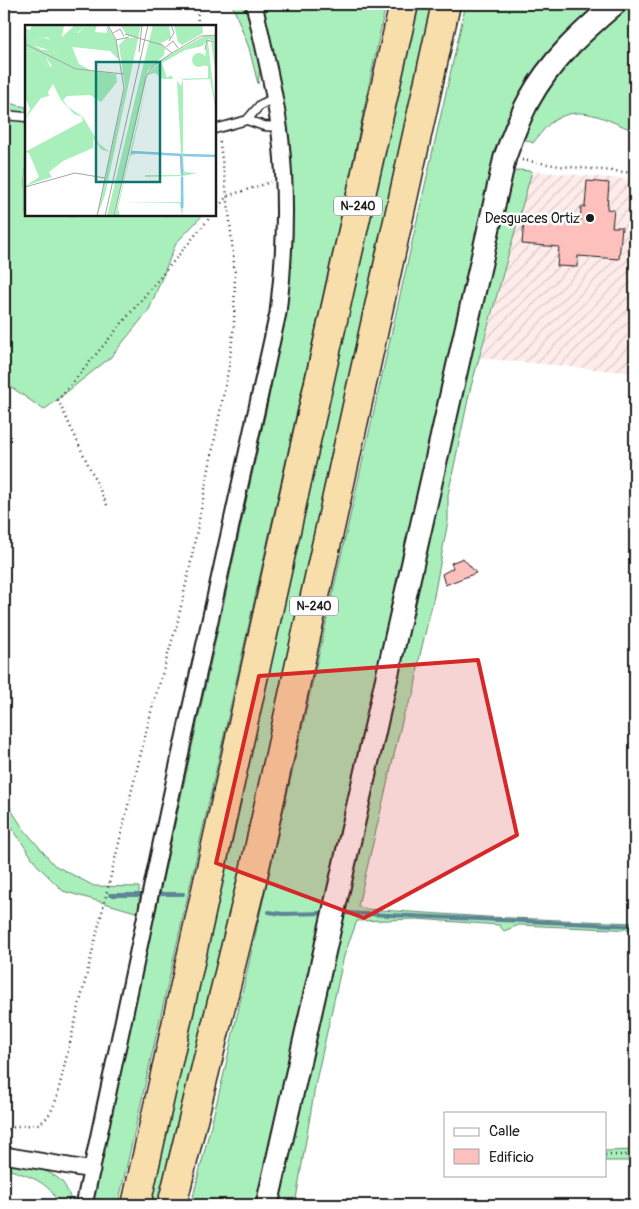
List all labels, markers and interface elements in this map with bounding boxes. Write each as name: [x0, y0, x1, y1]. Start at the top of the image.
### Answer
inset map: [25, 25, 216, 216]
road number: N-240: [334, 197, 382, 216]
place label: Desguaces Ortiz: [485, 210, 580, 227]
marker: Desguaces Ortiz: [584, 212, 596, 224]
road number: N-240: [290, 596, 338, 616]
legend: [444, 1112, 606, 1176]
text: Calle: [489, 1122, 520, 1141]
text: Edificio: [489, 1148, 534, 1167]

